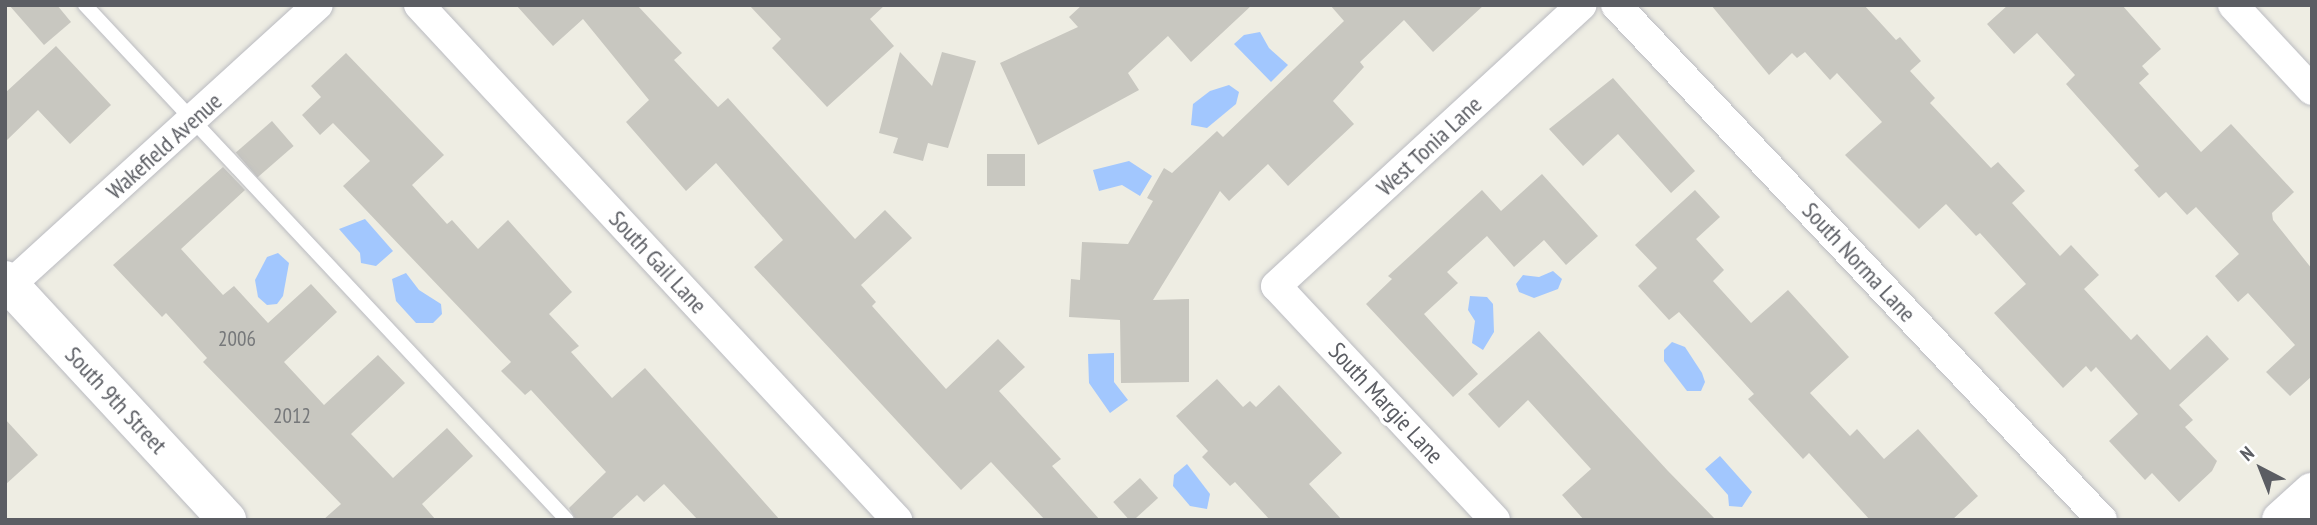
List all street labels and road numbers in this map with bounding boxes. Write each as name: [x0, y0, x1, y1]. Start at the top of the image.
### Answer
street label: Wakefield Avenue: [100, 86, 228, 206]
street label: West Tonia Lane: [1370, 90, 1488, 202]
street label: South Norma Lane: [1796, 196, 1922, 328]
street label: South Gail Lane: [603, 205, 713, 319]
street label: South Margie Lane: [1323, 336, 1449, 470]
street label: South 9th Street: [59, 340, 173, 460]

